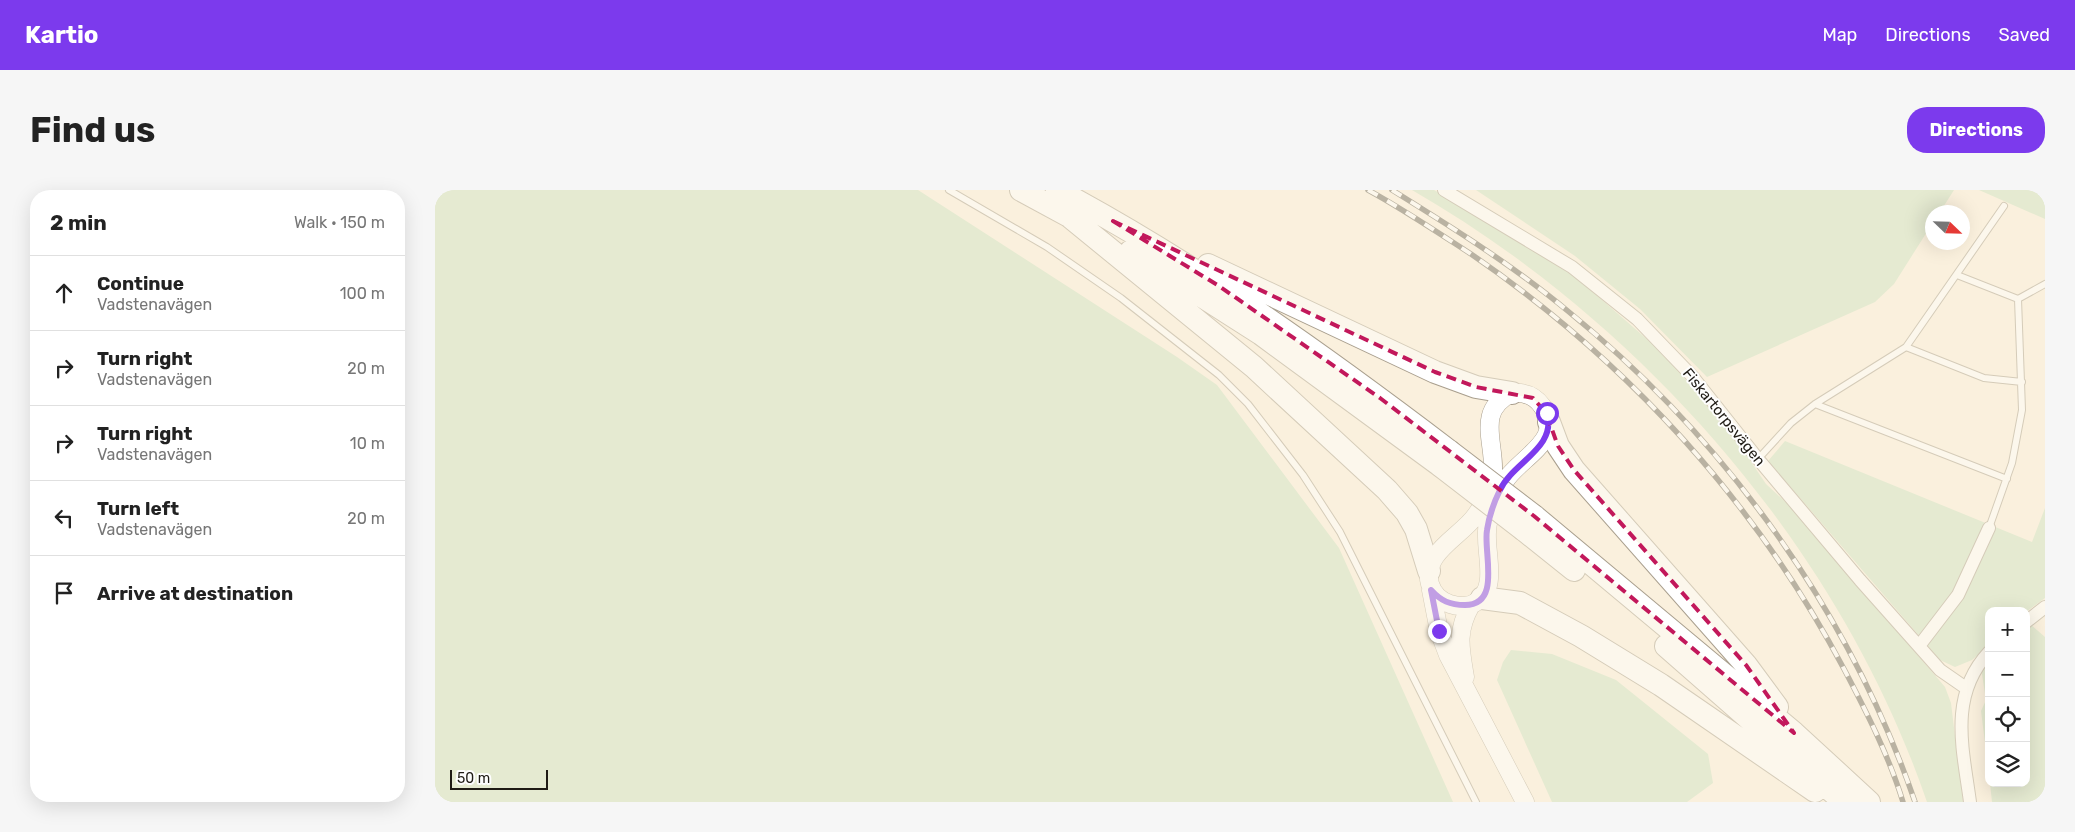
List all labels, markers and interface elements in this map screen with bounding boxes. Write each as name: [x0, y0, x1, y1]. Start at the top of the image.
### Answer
text: Kartio: [25, 21, 99, 49]
text: Map: [1822, 24, 1857, 46]
text: Directions: [1885, 24, 1971, 46]
text: Saved: [1999, 24, 2050, 46]
button: Directions: [1907, 107, 2045, 153]
text: Find us: [30, 109, 155, 151]
north arrow: [1925, 205, 1970, 250]
text: 2 min: [50, 210, 107, 235]
text: Walk · 150 m: [294, 213, 385, 232]
text: Continue: [97, 272, 184, 295]
icon: ahead: [50, 279, 78, 307]
text: 100 m: [340, 284, 385, 303]
text: Vadstenavägen: [97, 295, 212, 314]
text: Turn right: [97, 347, 192, 370]
icon: right: [50, 354, 78, 382]
text: 20 m: [347, 359, 385, 378]
street label: Fiskartorpsvägen: [1679, 364, 1769, 470]
text: Vadstenavägen: [97, 370, 212, 389]
route start: [1536, 402, 1559, 425]
text: Turn right: [97, 422, 192, 445]
icon: right: [50, 429, 78, 457]
text: 10 m: [350, 434, 385, 453]
text: Vadstenavägen: [97, 445, 212, 464]
text: Turn left: [97, 497, 179, 520]
icon: left: [50, 504, 78, 532]
text: 20 m: [347, 509, 385, 528]
text: Vadstenavägen: [97, 520, 212, 539]
icon: arrive: [50, 579, 78, 607]
text: Arrive at destination: [97, 582, 293, 605]
map controls: [1985, 607, 2030, 787]
button: +: [1985, 607, 2030, 652]
route end: [1428, 620, 1451, 643]
button: −: [1985, 652, 2030, 697]
button: locate: [1985, 697, 2030, 742]
button: layers: [1985, 742, 2030, 787]
scale bar: [450, 767, 547, 790]
text: 50 m: [457, 770, 490, 787]

